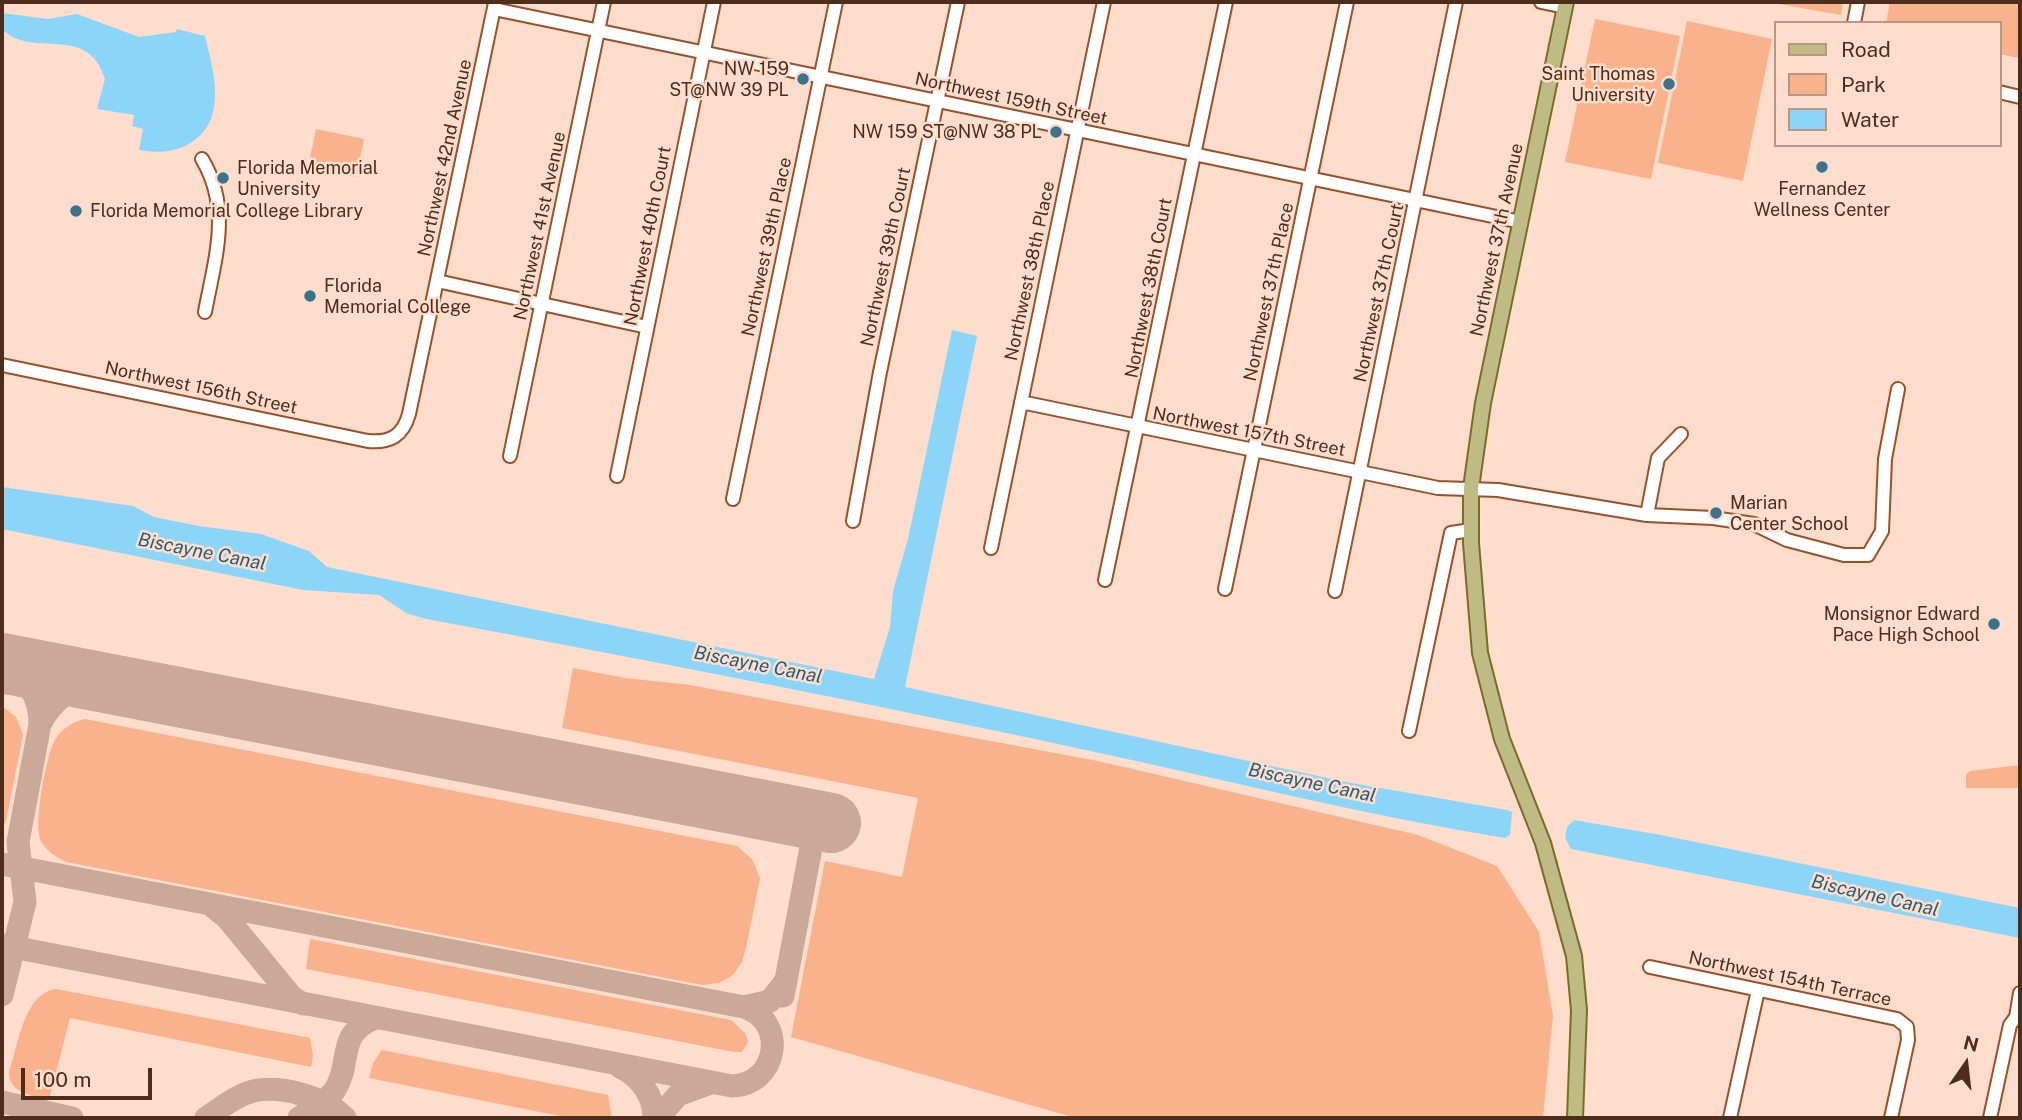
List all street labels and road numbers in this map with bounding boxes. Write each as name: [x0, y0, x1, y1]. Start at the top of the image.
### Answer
street label: Northwest 42nd Avenue: [414, 57, 476, 259]
street label: Northwest 159th Street: [913, 68, 1109, 130]
street label: Northwest 41st Avenue: [509, 130, 571, 322]
street label: Northwest 37th Avenue: [1466, 141, 1528, 339]
street label: Northwest 40th Court: [620, 144, 676, 328]
street label: Northwest 39th Place: [737, 155, 797, 339]
street label: Northwest 39th Court: [856, 165, 916, 349]
street label: Northwest 38th Place: [1000, 179, 1060, 363]
street label: Northwest 38th Court: [1121, 196, 1177, 380]
street label: Northwest 37th Place: [1240, 201, 1298, 383]
street label: Northwest 37th Court: [1349, 202, 1409, 384]
street label: Northwest 156th Street: [103, 357, 299, 419]
street label: Northwest 157th Street: [1151, 403, 1347, 461]
street label: Northwest 154th Terrace: [1687, 947, 1893, 1011]

